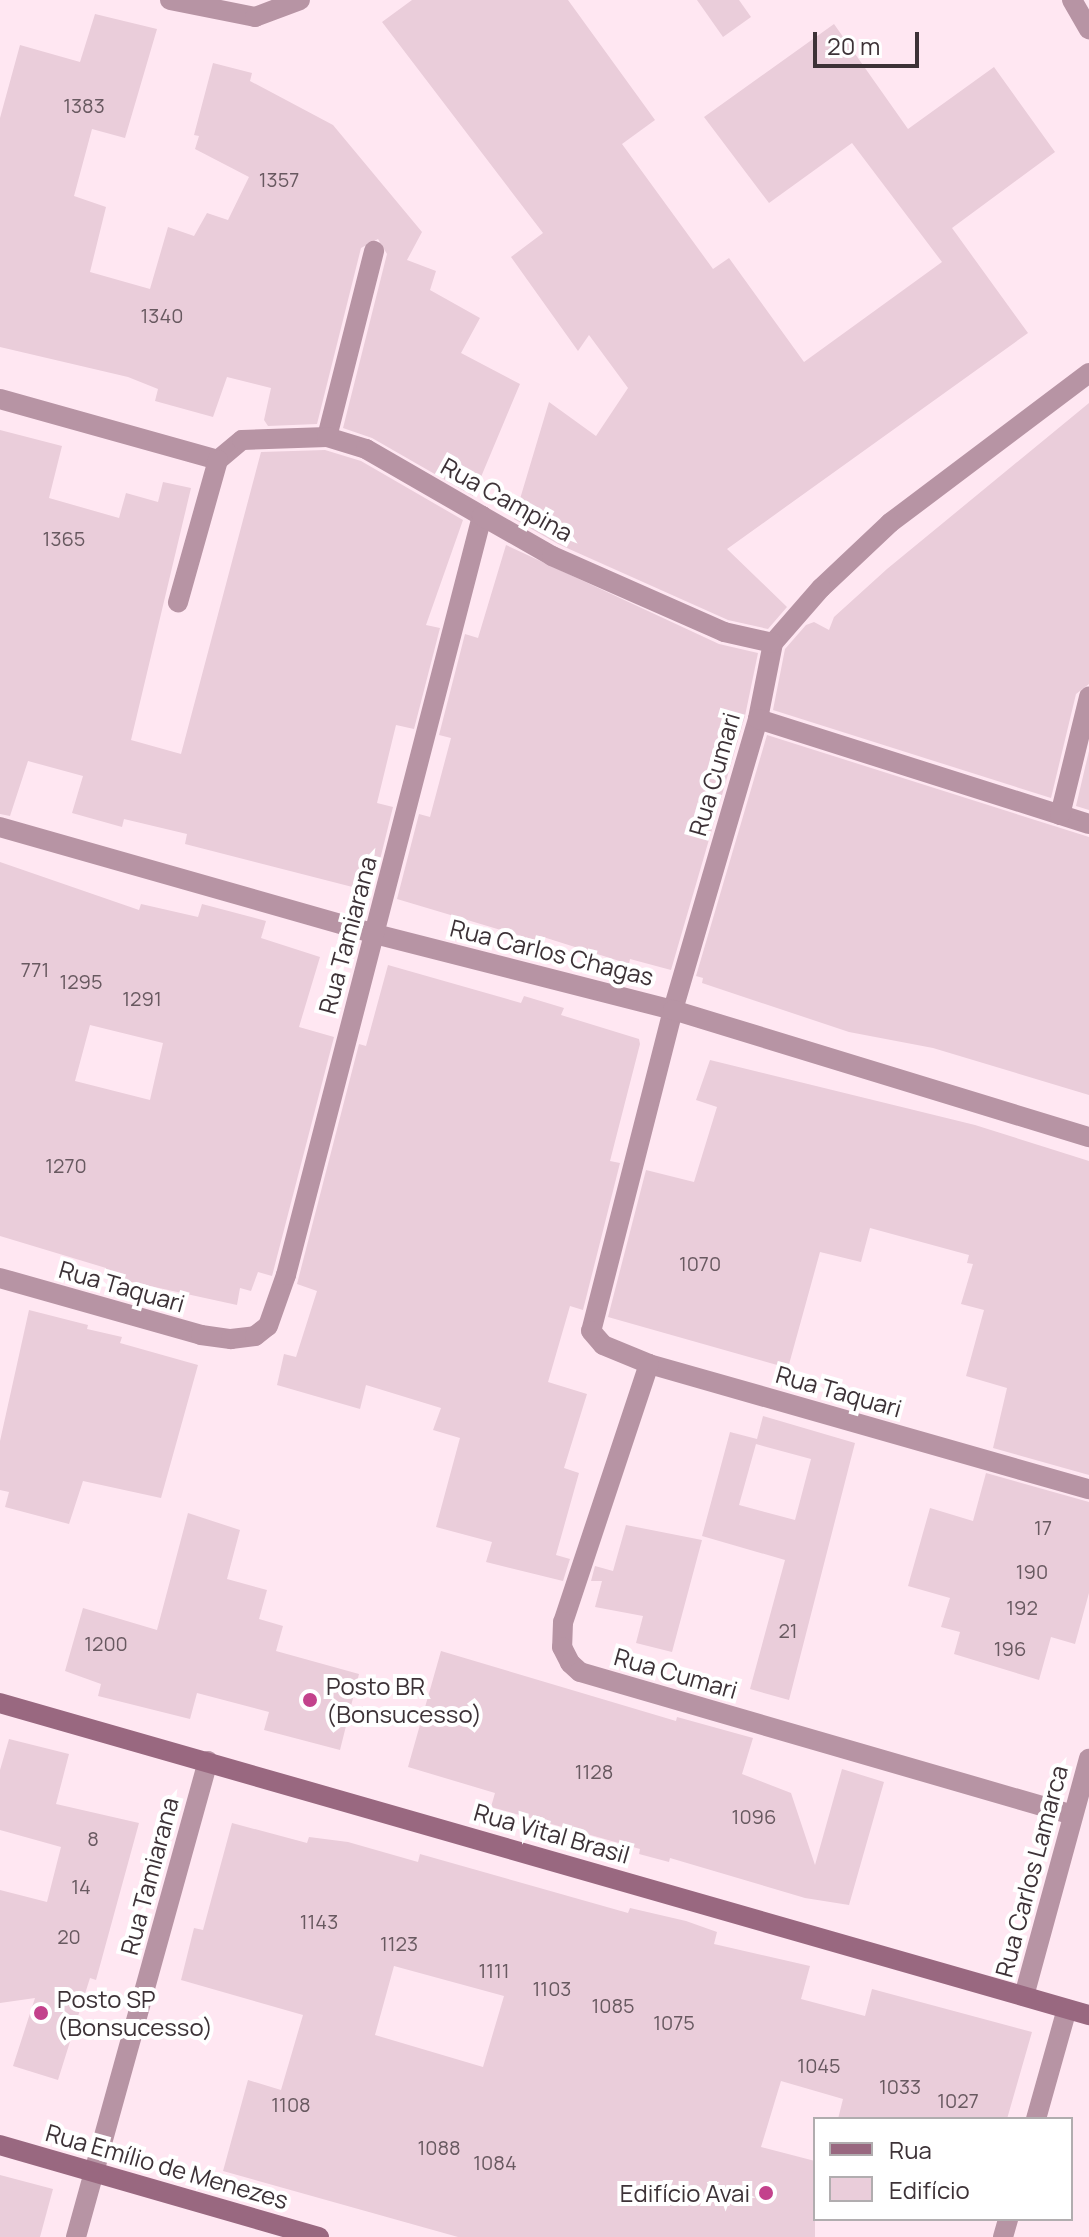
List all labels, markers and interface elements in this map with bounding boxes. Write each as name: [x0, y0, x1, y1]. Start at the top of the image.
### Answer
scale bar: [817, 16, 923, 66]
text: 20 m: [827, 29, 880, 62]
house number: 1383: [63, 93, 105, 117]
house number: 1357: [259, 167, 299, 191]
house number: 1340: [141, 303, 183, 327]
street label: Rua Campina: [436, 451, 578, 547]
house number: 1365: [43, 526, 85, 550]
street label: Rua Cumari: [683, 709, 745, 839]
street label: Rua Tamiarana: [312, 853, 382, 1017]
street label: Rua Carlos Chagas: [447, 913, 657, 991]
house number: 771: [21, 957, 49, 981]
house number: 1295: [59, 969, 103, 993]
house number: 1291: [122, 986, 162, 1010]
house number: 1270: [45, 1153, 87, 1177]
house number: 1070: [679, 1251, 721, 1275]
street label: Rua Taquari: [56, 1254, 188, 1318]
street label: Rua Taquari: [773, 1359, 905, 1423]
house number: 17: [1034, 1515, 1052, 1539]
house number: 190: [1016, 1559, 1048, 1583]
house number: 192: [1006, 1595, 1038, 1619]
house number: 21: [778, 1618, 798, 1642]
house number: 1200: [84, 1631, 128, 1655]
house number: 196: [994, 1636, 1026, 1660]
street label: Rua Cumari: [611, 1642, 741, 1704]
place label: Posto BR (Bonsucesso): [326, 1672, 482, 1728]
marker: Posto BR (Bonsucesso): [301, 1691, 319, 1709]
house number: 1128: [575, 1759, 613, 1783]
street label: Rua Carlos Lamarca: [989, 1762, 1073, 1980]
street label: Rua Tamiarana: [114, 1794, 184, 1958]
street label: Rua Vital Brasil: [471, 1797, 633, 1869]
house number: 1096: [732, 1804, 776, 1828]
house number: 8: [87, 1826, 99, 1850]
house number: 14: [71, 1874, 91, 1898]
house number: 1143: [300, 1909, 338, 1933]
house number: 20: [57, 1924, 81, 1948]
house number: 1123: [380, 1931, 418, 1955]
house number: 1111: [478, 1958, 510, 1982]
house number: 1103: [533, 1976, 571, 2000]
place label: Posto SP (Bonsucesso): [57, 1985, 213, 2041]
house number: 1085: [591, 1993, 635, 2017]
marker: Posto SP (Bonsucesso): [32, 2004, 50, 2022]
house number: 1075: [653, 2010, 695, 2034]
house number: 1045: [797, 2053, 841, 2077]
house number: 1033: [879, 2074, 921, 2098]
house number: 1027: [937, 2088, 979, 2112]
house number: 1108: [271, 2092, 311, 2116]
legend: [813, 2117, 1073, 2221]
street label: Rua Emílio de Menezes: [42, 2118, 292, 2214]
text: Rua: [889, 2133, 932, 2166]
house number: 1088: [417, 2135, 461, 2159]
house number: 1084: [473, 2150, 517, 2174]
text: Edifício: [889, 2173, 970, 2206]
place label: Edifício Avai: [620, 2179, 750, 2207]
marker: Edifício Avai: [757, 2184, 775, 2202]

